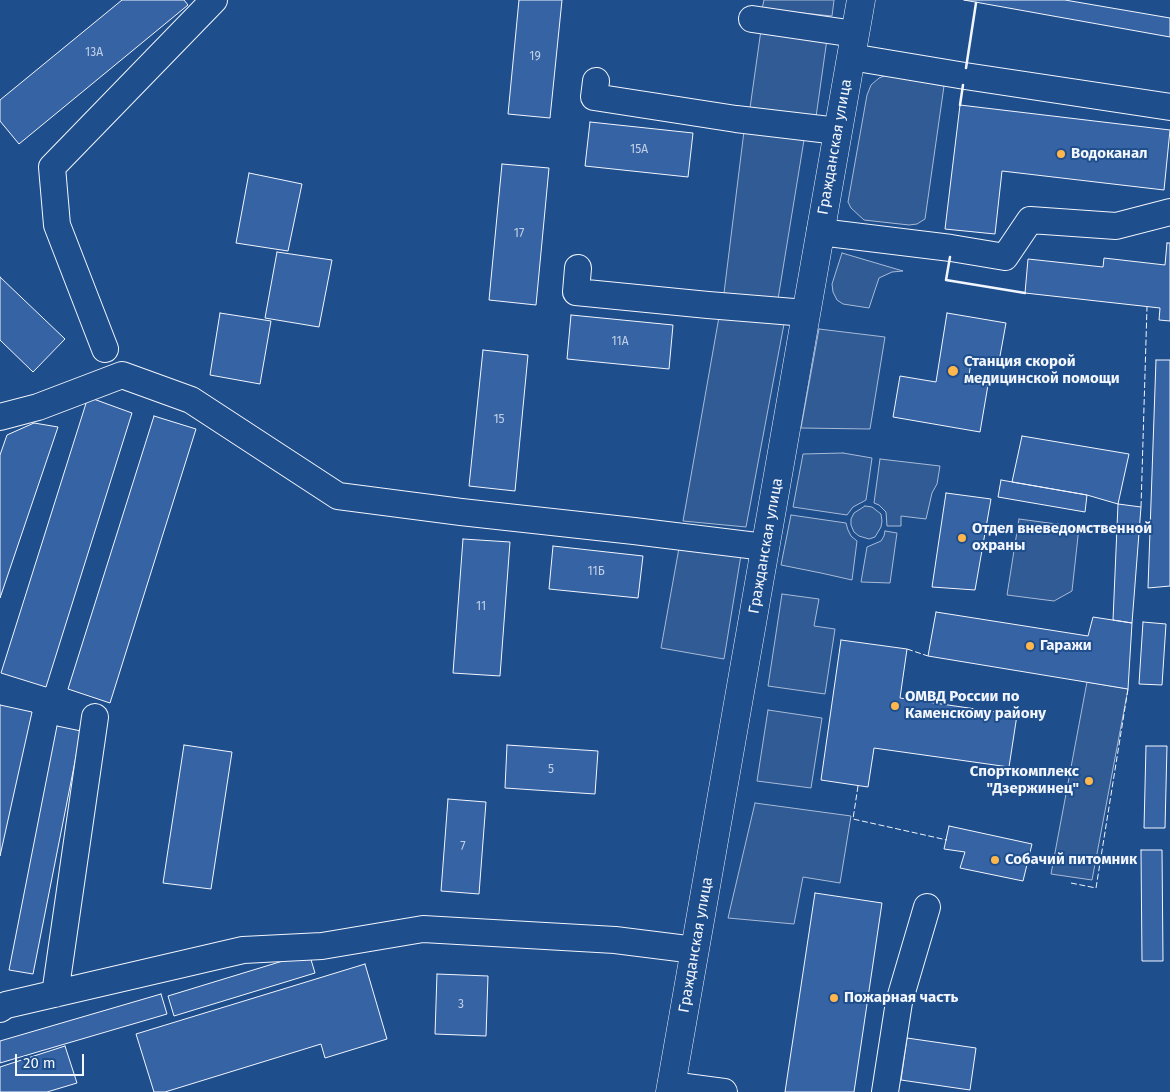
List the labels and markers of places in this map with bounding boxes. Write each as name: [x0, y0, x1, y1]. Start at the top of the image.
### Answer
place label: Водоканал: [1071, 145, 1148, 163]
marker: Водоканал: [1055, 148, 1067, 160]
place label: Станция скорой медицинской помощи: [964, 353, 1120, 388]
marker: Станция скорой медицинской помощи: [946, 364, 960, 378]
place label: Отдел вневедомственной охраны: [972, 520, 1152, 555]
marker: Отдел вневедомственной охраны: [956, 532, 968, 544]
place label: Гаражи: [1040, 637, 1092, 655]
marker: Гаражи: [1024, 640, 1036, 652]
place label: ОМВД России по Каменскому району: [905, 688, 1046, 723]
marker: ОМВД России по Каменскому району: [889, 700, 901, 712]
place label: Спорткомплекс "Дзержинец": [970, 763, 1079, 798]
marker: Спорткомплекс "Дзержинец": [1083, 775, 1095, 787]
place label: Собачий питомник: [1005, 851, 1137, 869]
marker: Собачий питомник: [989, 854, 1001, 866]
place label: Пожарная часть: [844, 989, 958, 1007]
marker: Пожарная часть: [828, 992, 840, 1004]

